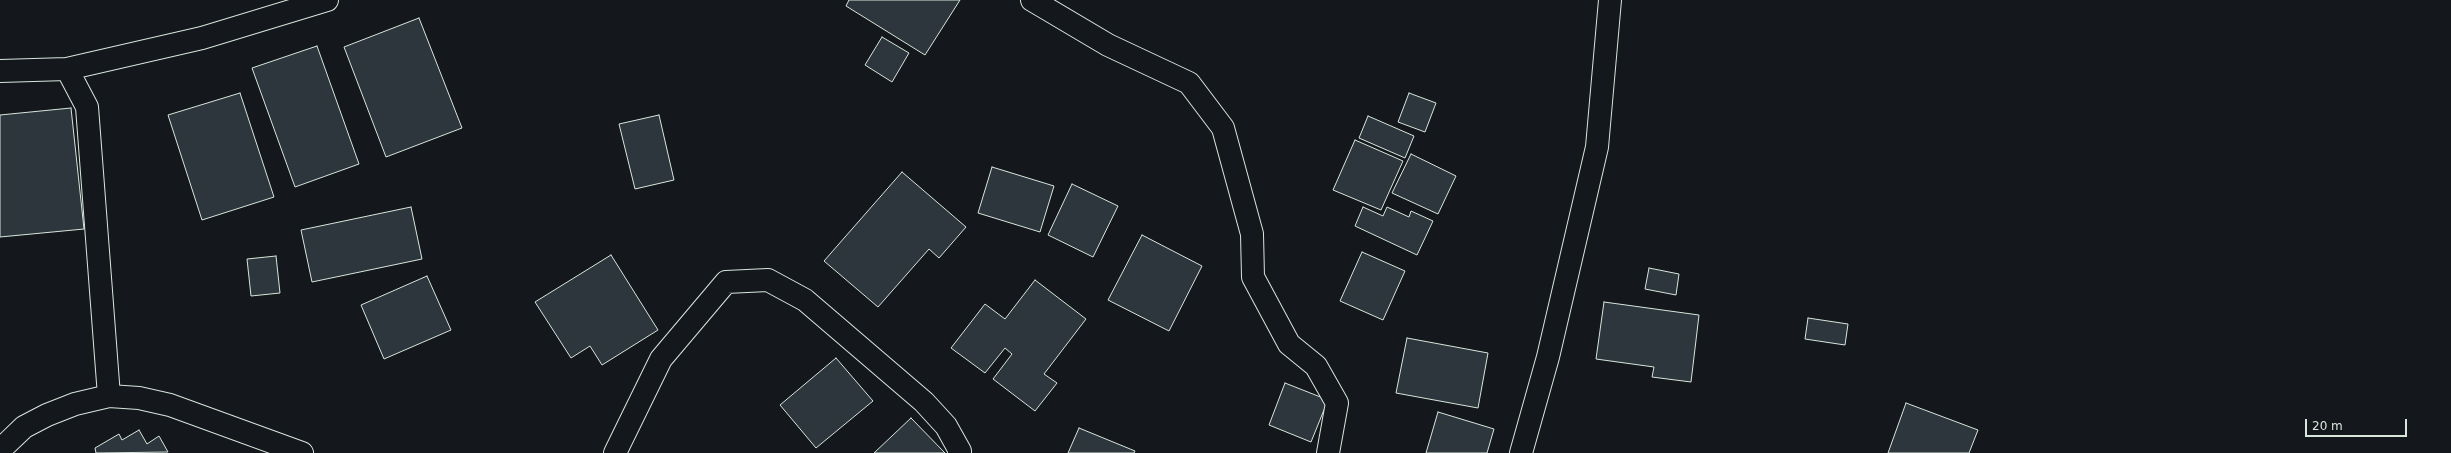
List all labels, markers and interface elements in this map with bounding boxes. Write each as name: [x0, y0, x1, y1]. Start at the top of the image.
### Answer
scale bar: [2307, 411, 2409, 437]
text: 20 m: [2312, 419, 2343, 433]

